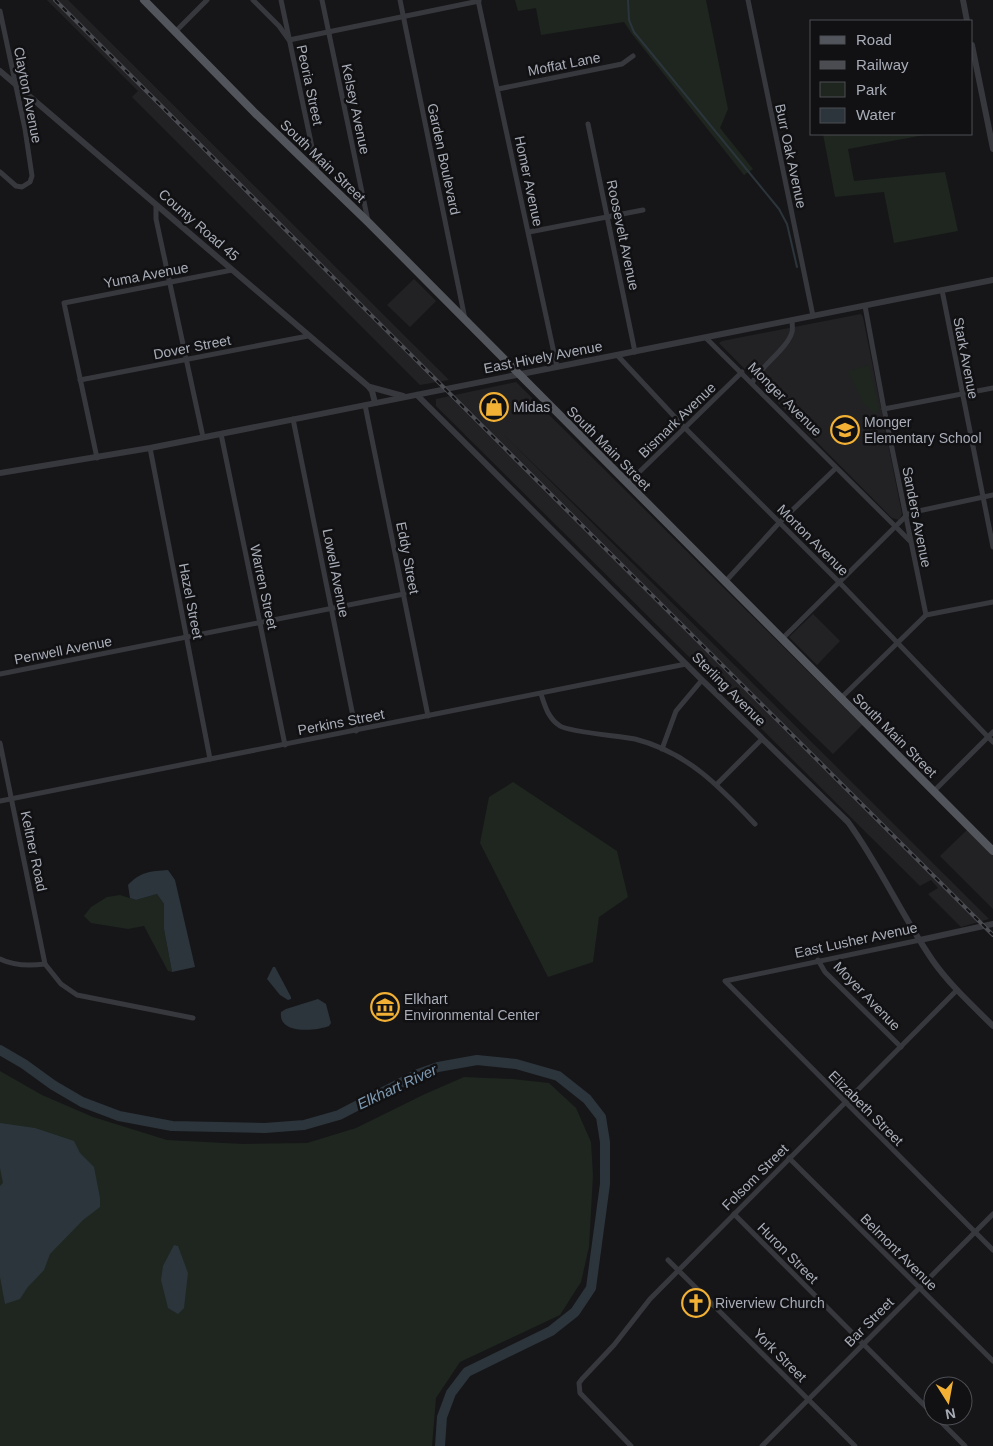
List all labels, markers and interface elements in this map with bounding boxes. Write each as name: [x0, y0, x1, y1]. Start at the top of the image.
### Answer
legend: [810, 20, 973, 135]
text: Road: [856, 31, 892, 48]
street label: Peoria Street: [294, 43, 326, 127]
street label: Clayton Avenue: [11, 45, 45, 145]
street label: Moffat Lane: [526, 49, 602, 79]
text: Railway: [856, 56, 909, 73]
street label: Kelsey Avenue: [339, 62, 373, 156]
text: Park: [856, 81, 887, 98]
street label: Garden Boulevard: [424, 102, 464, 216]
street label: Burr Oak Avenue: [772, 102, 810, 210]
text: Water: [856, 106, 895, 123]
street label: South Main Street: [277, 116, 369, 206]
street label: Homer Avenue: [512, 134, 546, 228]
street label: Roosevelt Avenue: [603, 178, 643, 292]
street label: County Road 45: [156, 186, 243, 264]
street label: Yuma Avenue: [102, 259, 190, 291]
street label: Stark Avenue: [950, 316, 982, 400]
street label: Dover Street: [152, 332, 232, 362]
street label: East Hively Avenue: [482, 338, 604, 376]
street label: Monger Avenue: [745, 359, 825, 439]
street label: Bismark Avenue: [635, 379, 719, 461]
shop icon: Midas: [479, 392, 509, 422]
place label: Midas: [513, 399, 550, 415]
street label: South Main Street: [564, 403, 654, 493]
place label: Monger Elementary School: [864, 414, 982, 446]
school or university icon: Monger Elementary School: [830, 415, 860, 445]
street label: Sanders Avenue: [899, 465, 935, 569]
street label: Morton Avenue: [774, 501, 852, 579]
street label: Eddy Street: [393, 521, 423, 596]
street label: Lowell Avenue: [320, 527, 352, 619]
street label: Warren Street: [247, 543, 281, 631]
street label: Hazel Street: [176, 562, 206, 640]
street label: Penwell Avenue: [13, 633, 114, 667]
street label: Sterling Avenue: [689, 649, 769, 729]
street label: South Main Street: [850, 690, 940, 780]
street label: Perkins Street: [296, 706, 386, 738]
street label: Keltner Road: [18, 809, 50, 893]
street label: East Lusher Avenue: [793, 919, 919, 961]
street label: Moyer Avenue: [830, 958, 904, 1034]
place label: Elkhart Environmental Center: [404, 991, 540, 1023]
museum icon: Elkhart Environmental Center: [370, 992, 400, 1022]
water label: Elkhart River: [354, 1060, 440, 1112]
street label: Elizabeth Street: [825, 1067, 907, 1149]
street label: Folsom Street: [719, 1140, 792, 1213]
street label: Belmont Avenue: [857, 1210, 941, 1294]
street label: Huron Street: [754, 1219, 822, 1287]
church icon: Riverview Church: [681, 1288, 711, 1318]
street label: Bar Street: [841, 1294, 897, 1350]
place label: Riverview Church: [715, 1295, 825, 1311]
street label: York Street: [750, 1325, 810, 1385]
north arrow: [923, 1376, 973, 1426]
text: N: [944, 1405, 957, 1423]

